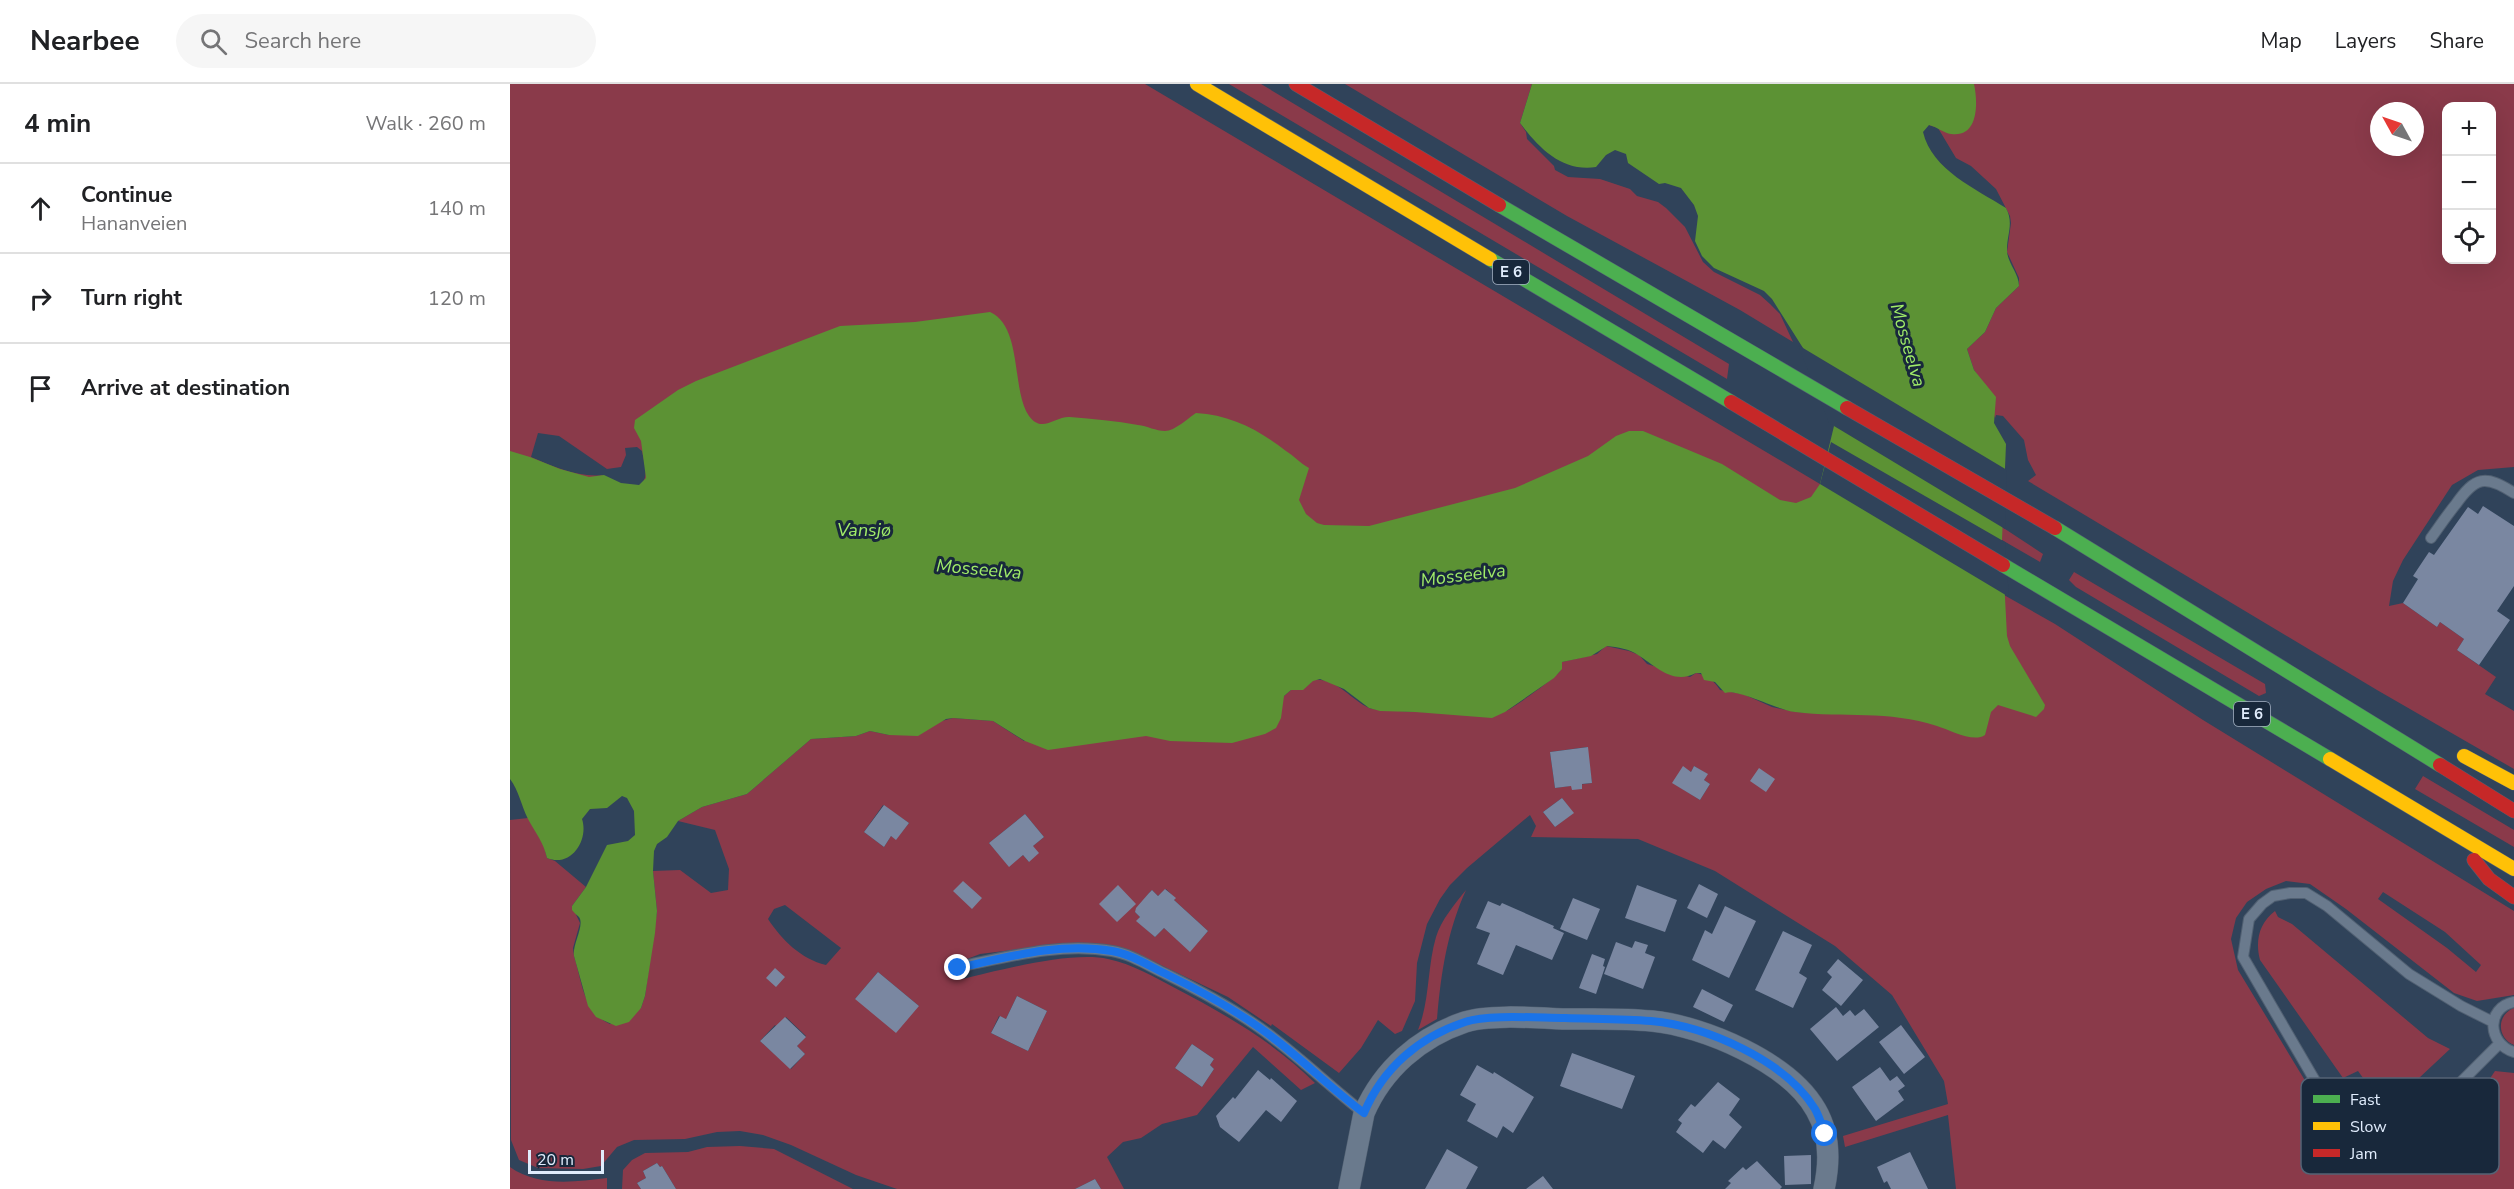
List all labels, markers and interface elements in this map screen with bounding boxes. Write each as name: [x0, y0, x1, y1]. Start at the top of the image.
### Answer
search box: [176, 14, 596, 68]
text: Nearbee: [30, 22, 140, 60]
icon: search: [197, 25, 230, 58]
text: Search here: [245, 26, 361, 56]
text: Map: [2260, 27, 2302, 55]
text: Layers: [2335, 27, 2396, 55]
text: Share: [2429, 27, 2484, 55]
north arrow: [2370, 102, 2424, 156]
map controls: [2442, 102, 2496, 264]
button: +: [2442, 102, 2496, 156]
text: 4 min: [24, 106, 91, 141]
text: Walk · 260 m: [366, 110, 486, 137]
button: −: [2442, 156, 2496, 210]
text: Continue: [81, 180, 172, 210]
icon: ahead: [24, 192, 57, 225]
text: 140 m: [428, 195, 486, 222]
text: Hananveien: [81, 210, 187, 237]
button: locate: [2442, 210, 2496, 264]
road number: E 6: [1493, 260, 1529, 284]
icon: right: [24, 282, 57, 315]
text: Turn right: [81, 283, 182, 313]
text: 120 m: [428, 285, 486, 312]
water label: Mosseelva: [1885, 301, 1931, 389]
icon: arrive: [24, 372, 57, 405]
text: Arrive at destination: [81, 373, 290, 403]
water label: Vansjø: [837, 518, 891, 542]
water label: Mosseelva: [935, 553, 1023, 585]
water label: Mosseelva: [1419, 558, 1507, 592]
road number: E 6: [2234, 702, 2270, 726]
route end: [944, 954, 970, 980]
legend: [2301, 1078, 2499, 1174]
text: Fast: [2350, 1089, 2381, 1111]
text: Slow: [2350, 1116, 2387, 1138]
route start: [1811, 1120, 1837, 1146]
text: Jam: [2349, 1143, 2377, 1165]
scale bar: [528, 1147, 604, 1174]
text: 20 m: [537, 1149, 574, 1171]

